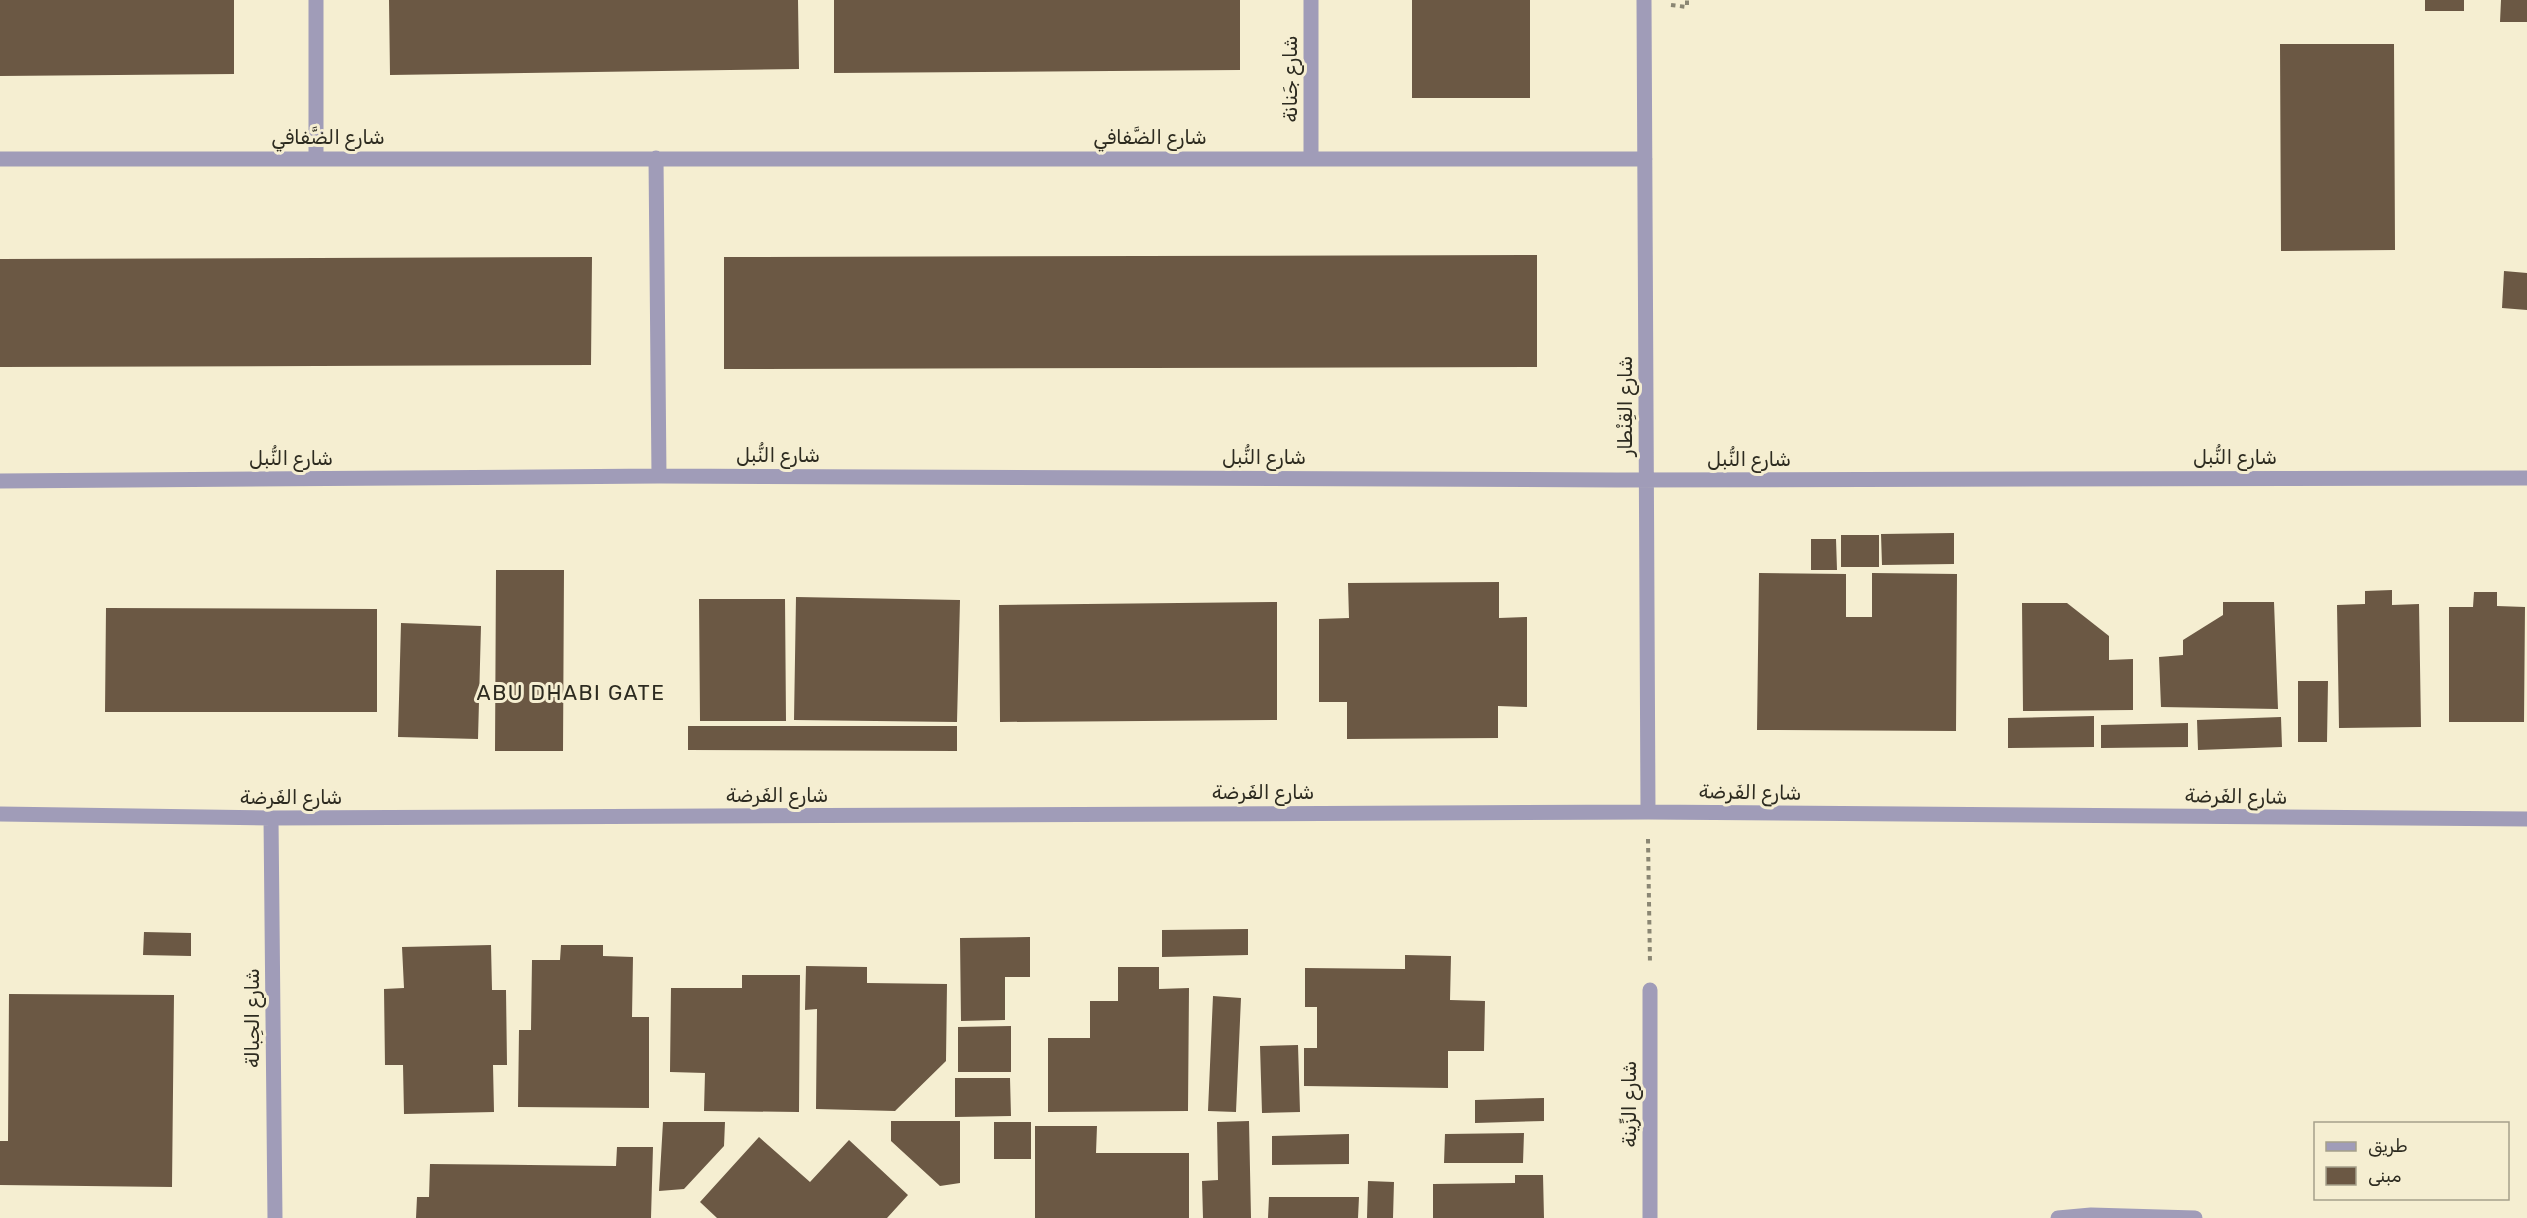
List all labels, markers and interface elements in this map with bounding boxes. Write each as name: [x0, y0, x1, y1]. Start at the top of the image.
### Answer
street label: شارع جَنانة: [1278, 36, 1304, 122]
street label: شارع الضَّفافي: [271, 125, 385, 152]
street label: شارع الضَّفافي: [1093, 125, 1207, 152]
street label: شارع القِنْطار: [1613, 356, 1639, 457]
street label: شارع النُّبل: [736, 442, 820, 469]
street label: شارع النُّبل: [1222, 444, 1306, 471]
street label: شارع النُّبل: [2193, 444, 2277, 471]
street label: شارع النُّبل: [249, 445, 333, 472]
street label: شارع النُّبل: [1707, 446, 1791, 473]
district label: ABU DHABI GATE: [477, 680, 665, 705]
street label: شارع الفَرضة: [1698, 779, 1802, 807]
street label: شارع الفَرضة: [1212, 780, 1314, 806]
street label: شارع الفَرضة: [726, 783, 828, 809]
street label: شارع الفَرضة: [2184, 783, 2288, 811]
street label: شارع الفَرضة: [240, 785, 342, 811]
street label: شارع الحِبالة: [240, 968, 266, 1068]
street label: شارع الزِّينة: [1617, 1061, 1643, 1147]
legend: [2314, 1122, 2509, 1200]
text: طريق: [2368, 1135, 2408, 1157]
text: مبنى: [2368, 1165, 2402, 1187]

